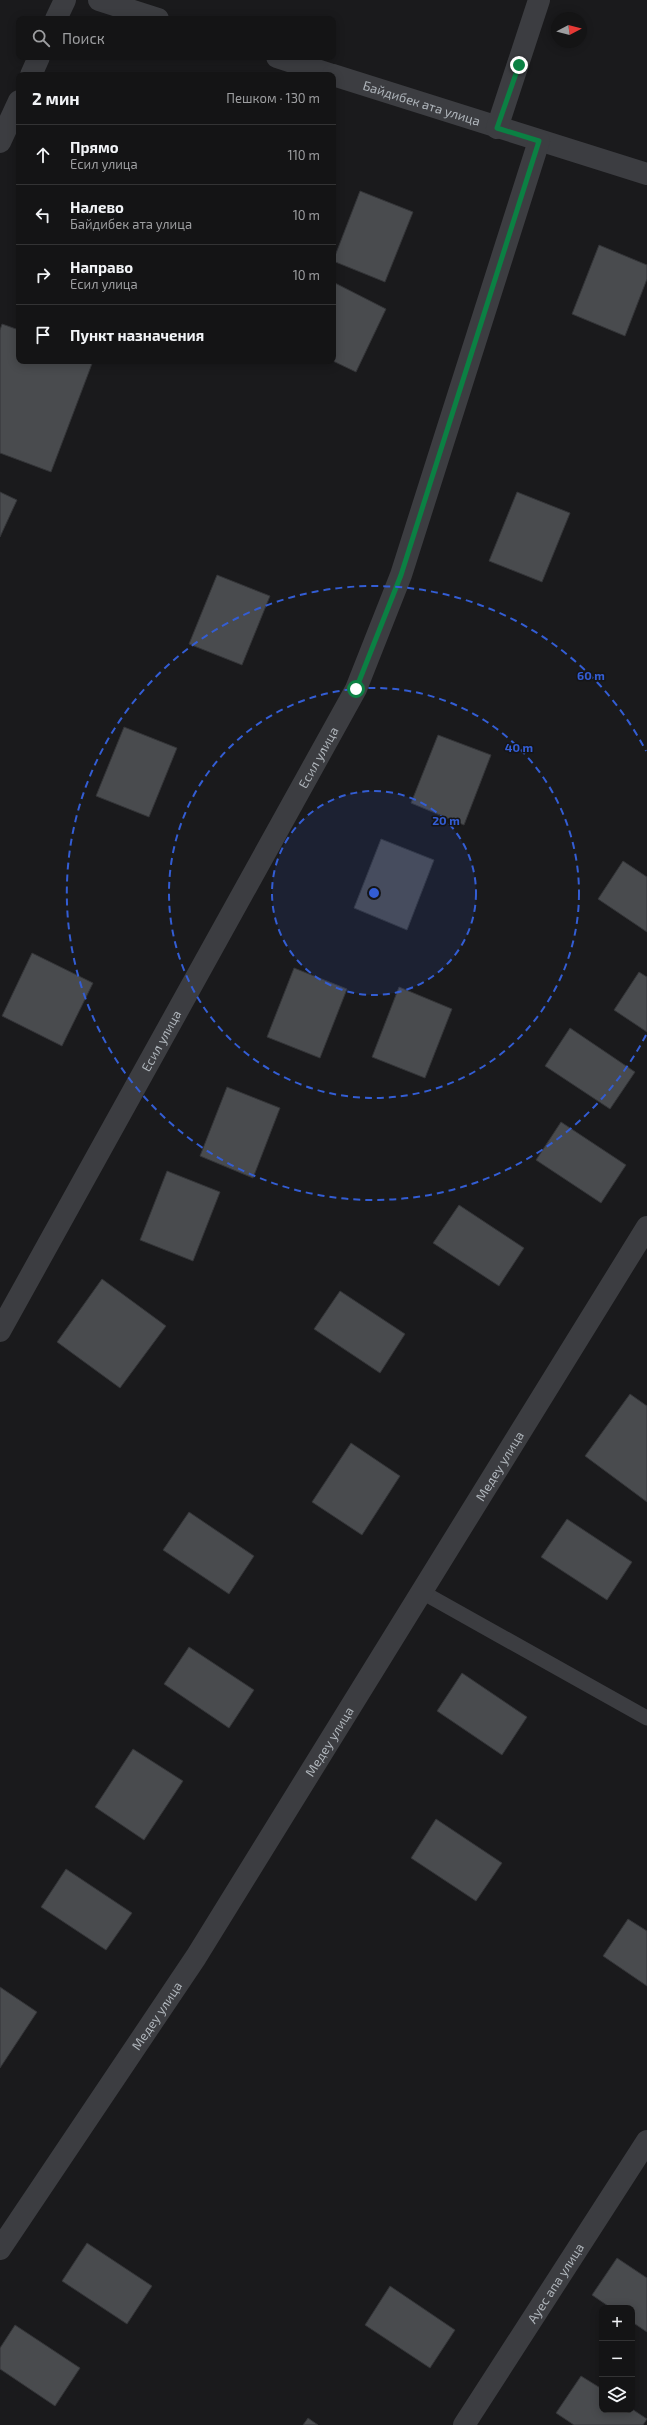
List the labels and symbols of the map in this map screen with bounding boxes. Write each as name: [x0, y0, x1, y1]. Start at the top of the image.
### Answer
north arrow: [551, 12, 587, 48]
route end: [510, 56, 528, 74]
street label: Байдибек ата улица: [361, 77, 482, 129]
text: 60 m: [577, 668, 605, 682]
route start: [347, 680, 365, 698]
street label: Есил улица: [295, 724, 342, 791]
text: 40 m: [505, 740, 533, 754]
text: 20 m: [432, 813, 460, 827]
centre of rings: [367, 886, 381, 900]
street label: Есил улица: [138, 1007, 184, 1074]
street label: Медеу улица: [472, 1428, 527, 1504]
street label: Медеу улица: [302, 1704, 357, 1779]
street label: Медеу улица: [128, 1978, 185, 2053]
street label: Ауес апа улица: [524, 2240, 587, 2326]

